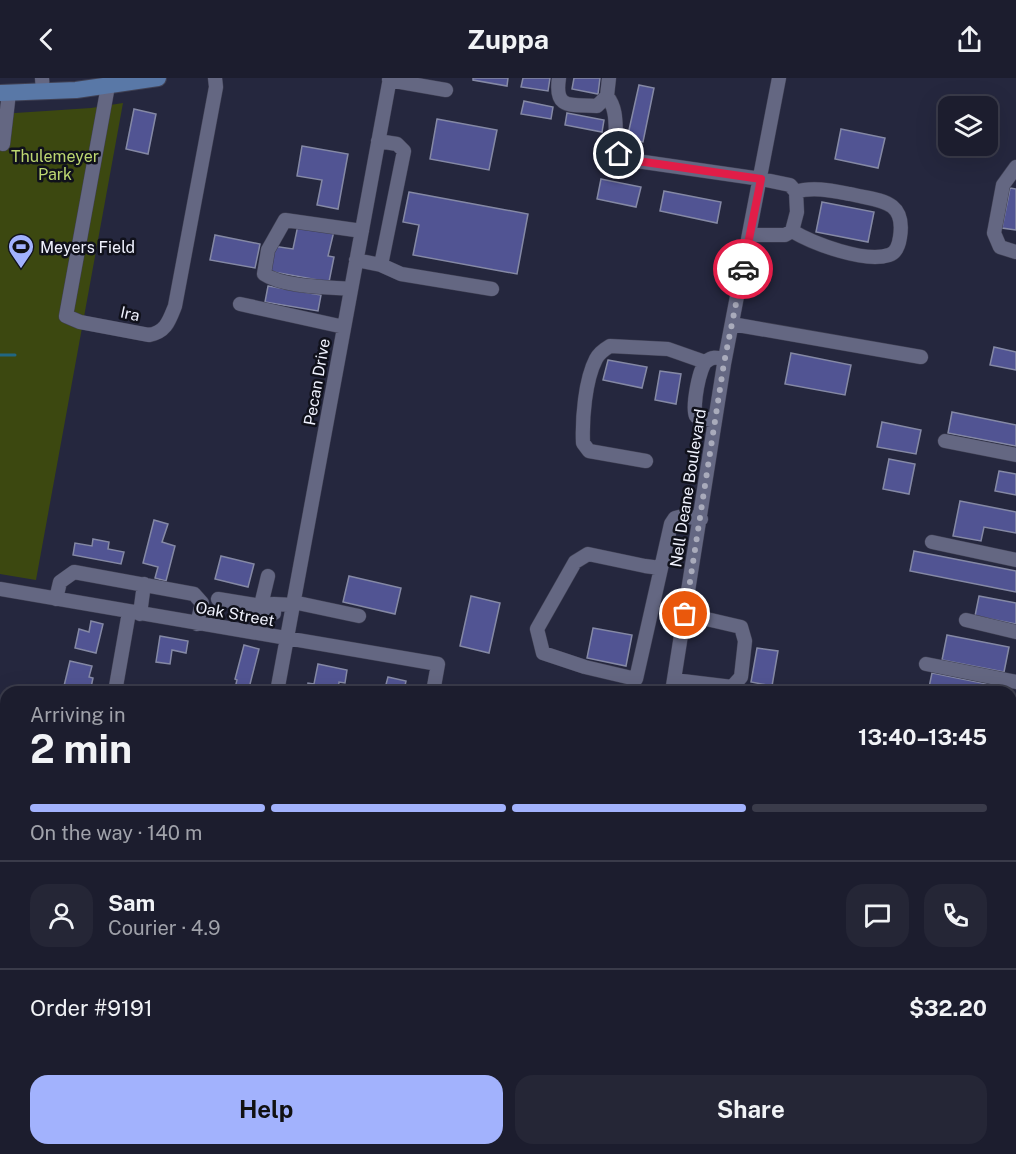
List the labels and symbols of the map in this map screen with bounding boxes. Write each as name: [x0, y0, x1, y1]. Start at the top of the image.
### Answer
pin: [593, 128, 644, 179]
park label: Thulemeyer Park: [11, 147, 99, 184]
sports icon: Meyers Field: [6, 232, 36, 270]
place label: Meyers Field: [40, 238, 135, 257]
courier: [713, 239, 773, 299]
street label: Ira: [119, 303, 141, 325]
street label: Pecan Drive: [300, 337, 334, 427]
street label: Nell Deane Boulevard: [666, 407, 710, 569]
pin: [659, 588, 710, 639]
street label: Oak Street: [194, 598, 276, 630]

